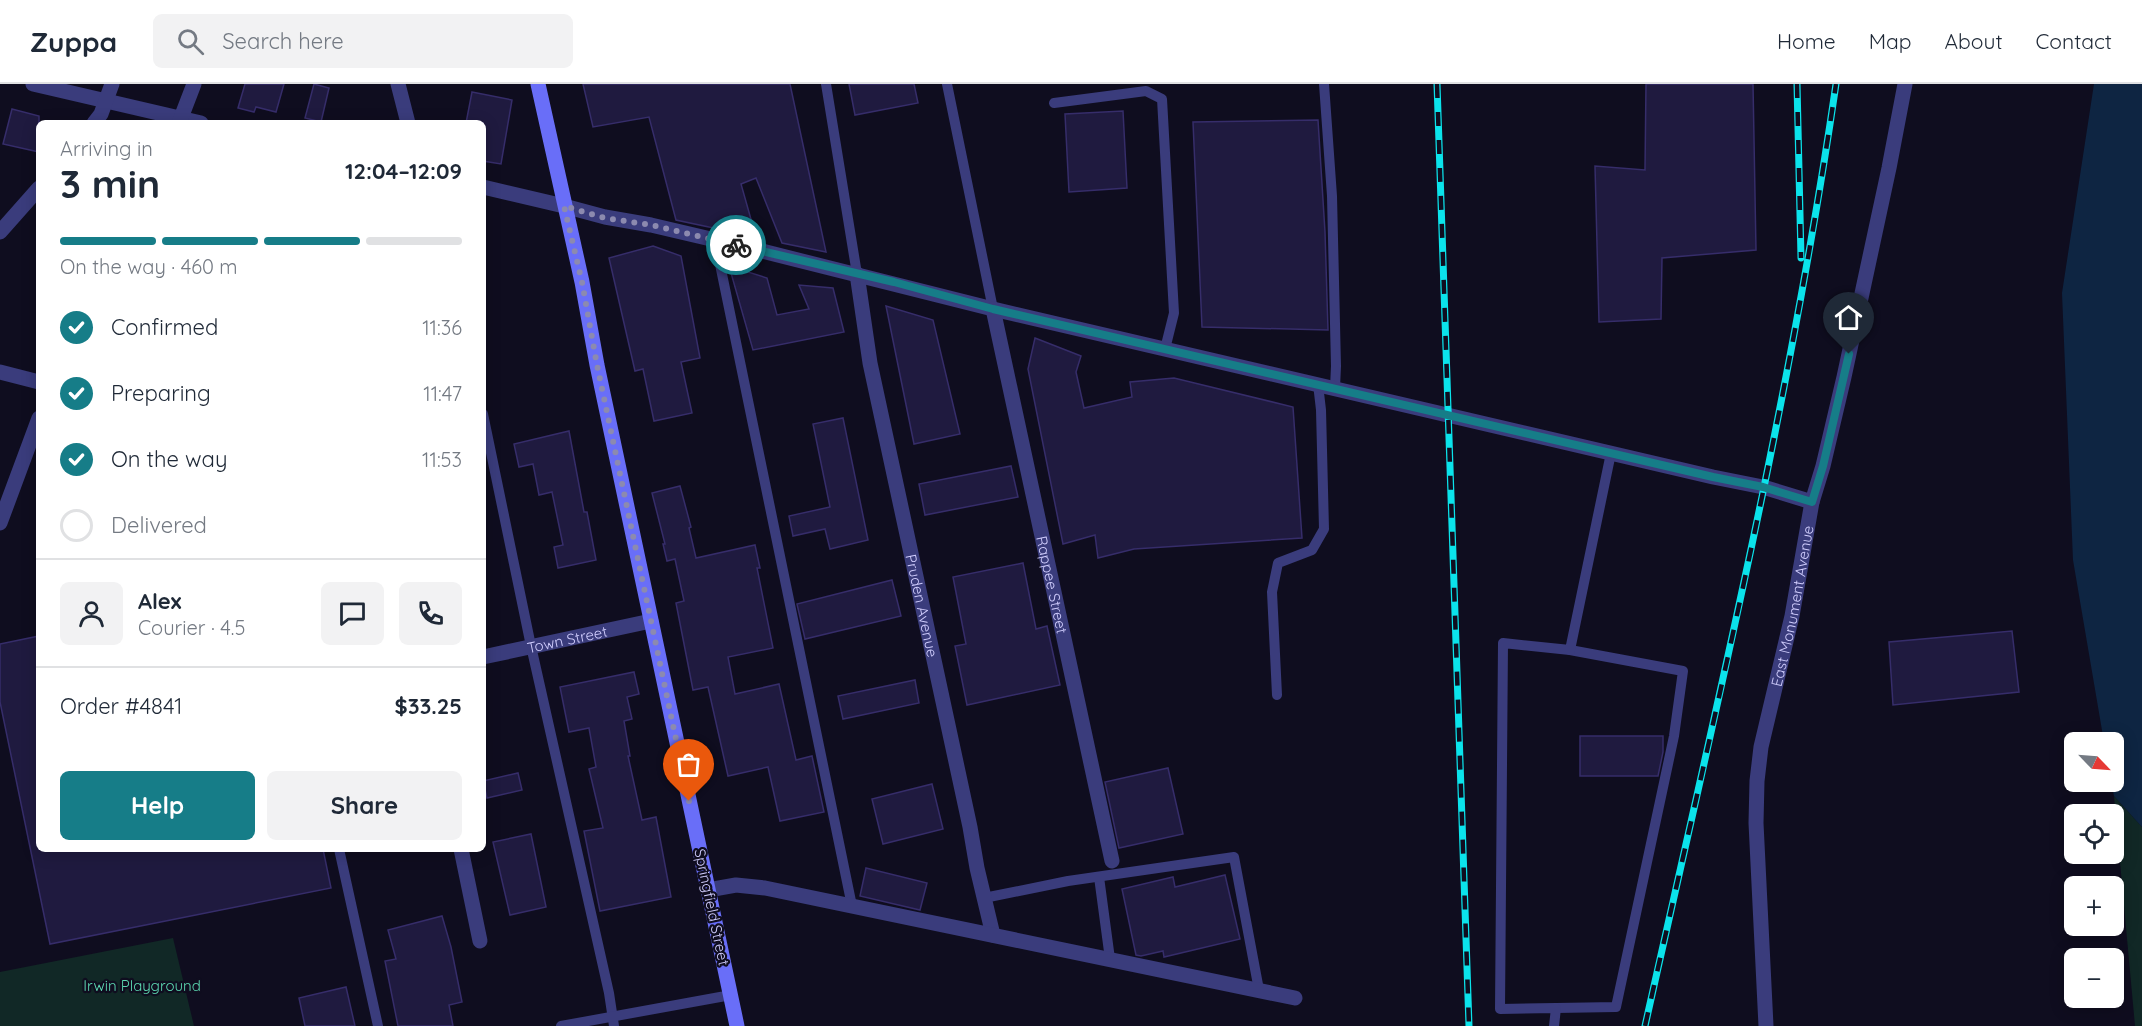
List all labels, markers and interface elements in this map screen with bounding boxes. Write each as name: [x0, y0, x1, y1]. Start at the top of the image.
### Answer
search box: [153, 14, 573, 68]
text: Zuppa: [30, 24, 117, 59]
icon: search: [174, 25, 207, 58]
text: Search here: [222, 27, 344, 55]
text: Home: [1777, 28, 1836, 54]
text: Map: [1869, 28, 1912, 54]
text: About: [1945, 28, 2003, 54]
text: Contact: [2036, 28, 2112, 54]
text: Arriving in: [60, 136, 153, 161]
text: 12:04–12:09: [345, 157, 462, 185]
text: 3 min: [60, 159, 160, 208]
courier: [706, 215, 766, 275]
icon: bike: [720, 229, 753, 262]
text: On the way · 460 m: [60, 254, 238, 279]
pin: [1823, 292, 1874, 354]
icon: home: [1832, 301, 1865, 334]
icon: check: [60, 311, 93, 344]
text: Confirmed: [111, 313, 218, 341]
text: 11:36: [422, 315, 462, 340]
icon: check: [60, 377, 93, 410]
text: Preparing: [111, 379, 211, 407]
text: 11:47: [423, 381, 462, 406]
icon: check: [60, 443, 93, 476]
text: On the way: [111, 445, 227, 473]
text: 11:53: [422, 447, 462, 472]
text: Delivered: [111, 511, 207, 539]
street label: East Monument Avenue: [1766, 524, 1817, 688]
street label: Rappee Street: [1033, 534, 1072, 635]
street label: Pruden Avenue: [902, 552, 943, 659]
button: person: [60, 582, 123, 645]
button: chat: [321, 582, 384, 645]
button: phone: [399, 582, 462, 645]
text: Alex: [138, 587, 181, 615]
text: Courier · 4.5: [138, 615, 245, 640]
street label: Town Street: [525, 621, 609, 657]
text: Order #4841: [60, 692, 183, 720]
text: $33.25: [395, 692, 462, 720]
north arrow: [2064, 732, 2124, 792]
map controls: [2064, 732, 2124, 1008]
pin: [663, 739, 714, 801]
icon: bag: [672, 748, 705, 781]
button: Help: [60, 771, 255, 840]
button: Share: [267, 771, 462, 840]
button: locate: [2064, 804, 2124, 864]
street label: Springfield Street: [690, 847, 734, 967]
button: +: [2064, 876, 2124, 936]
button: −: [2064, 948, 2124, 1008]
park label: Irwin Playground: [83, 976, 201, 995]

